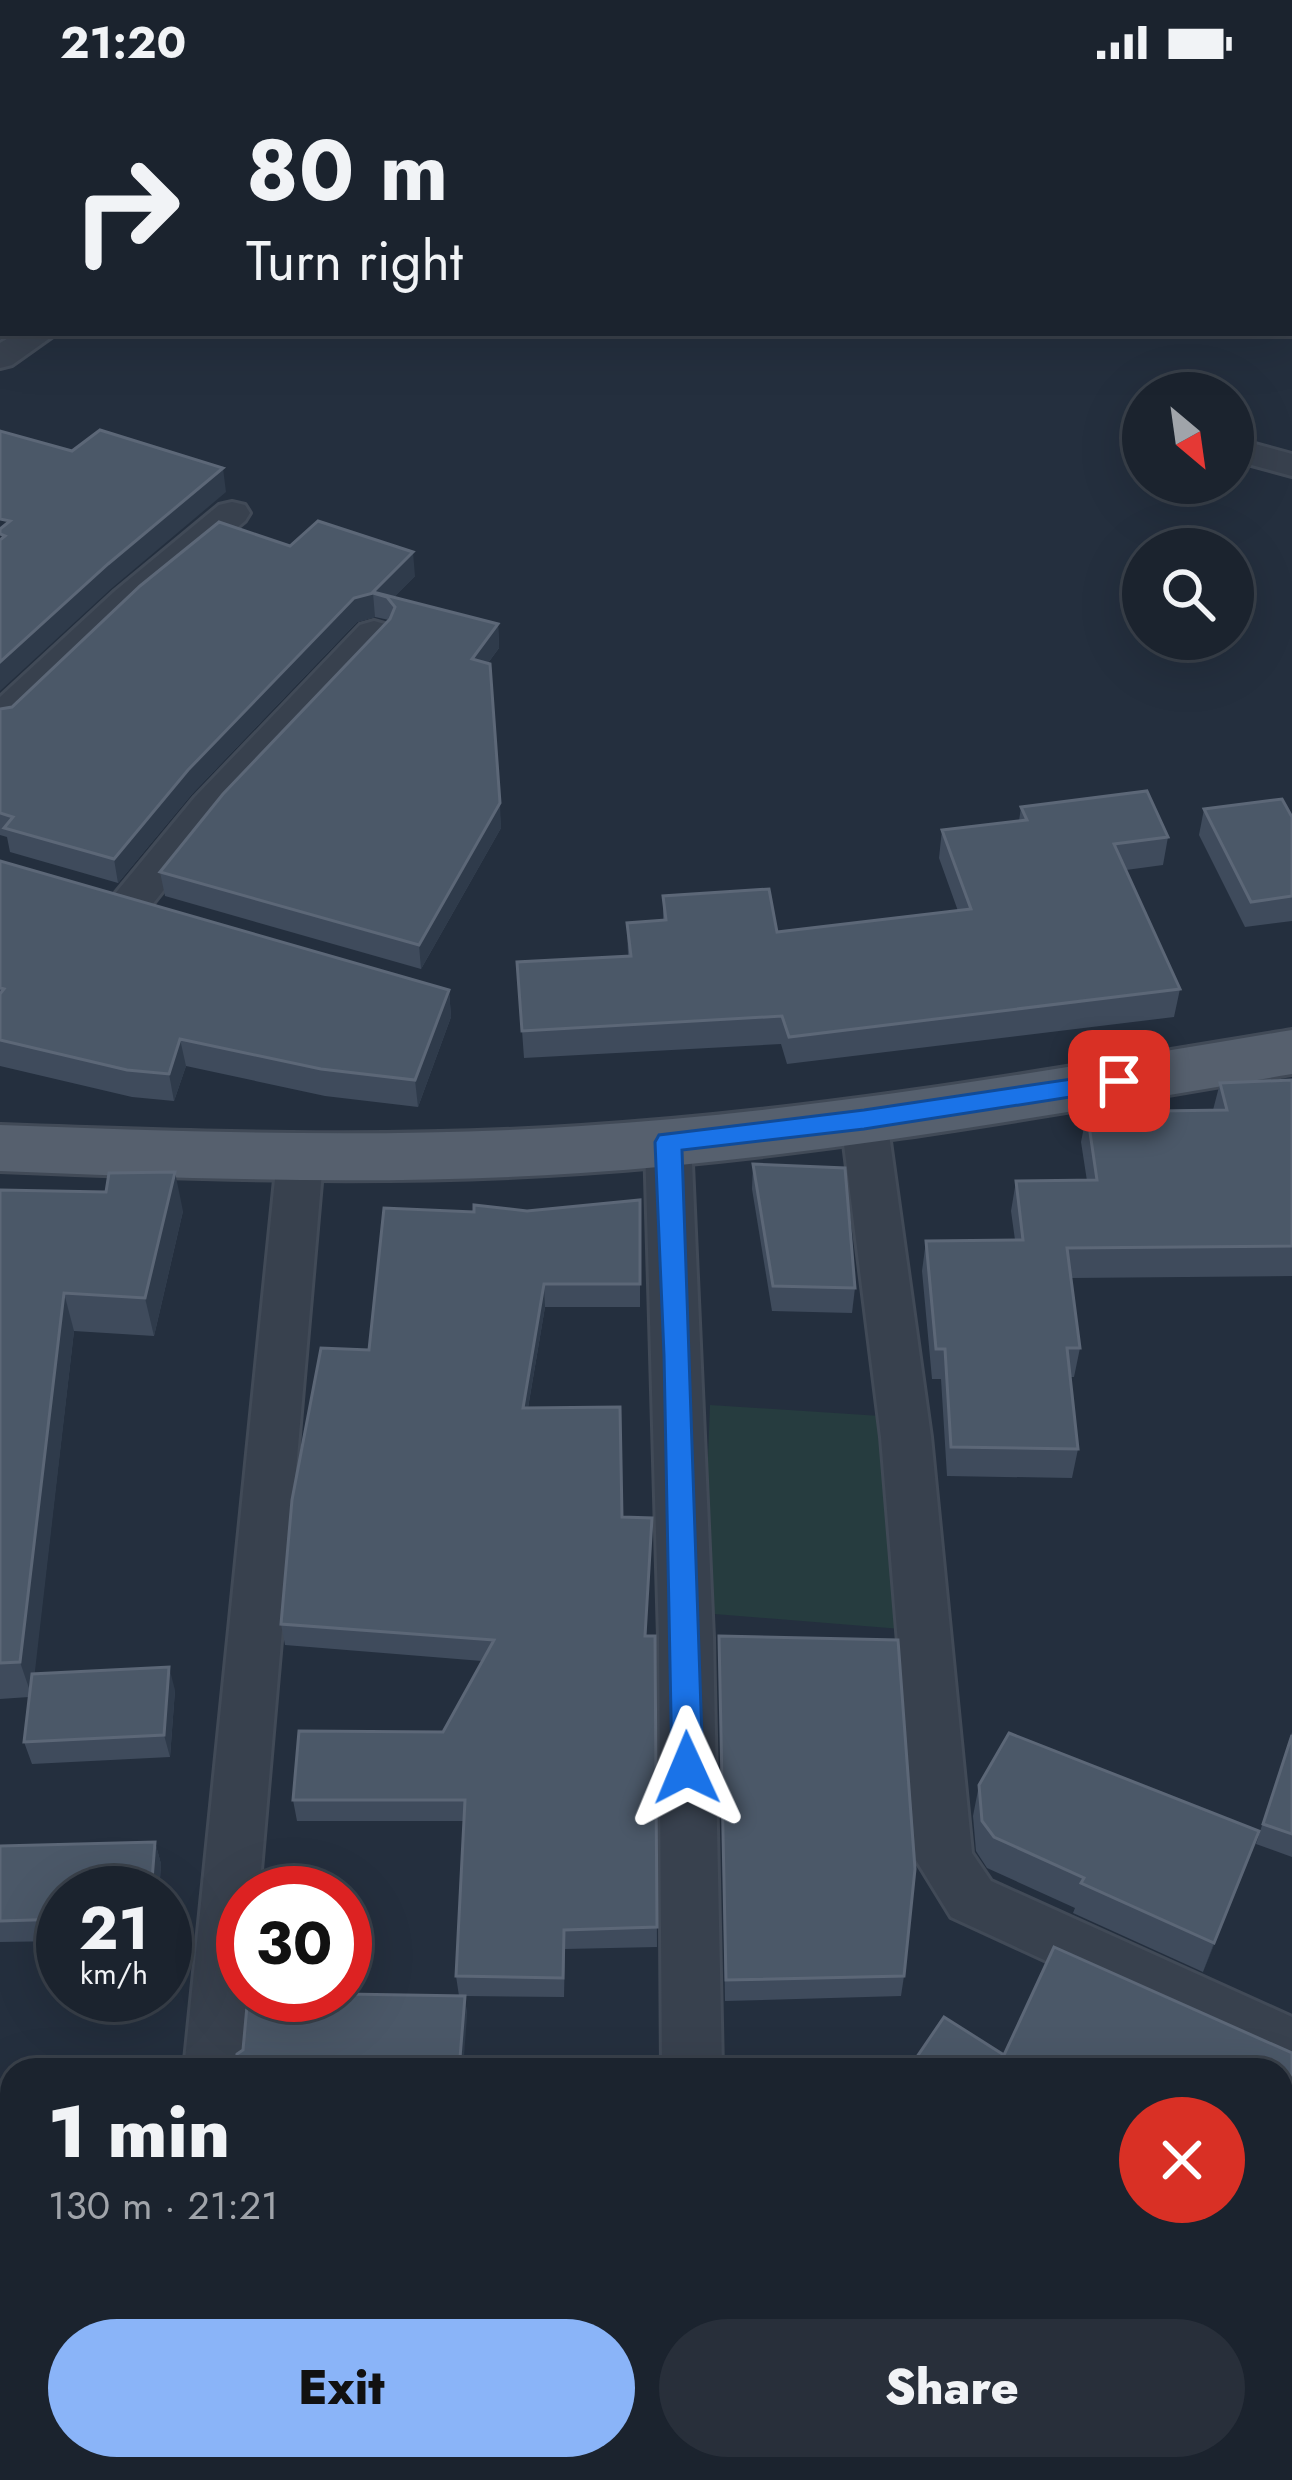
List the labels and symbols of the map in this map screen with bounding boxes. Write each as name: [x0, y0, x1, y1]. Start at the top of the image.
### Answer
north arrow: [1122, 372, 1254, 504]
pin: [1068, 1030, 1170, 1132]
position arrow: [624, 1705, 750, 1831]
speed limit sign: 30: [216, 1866, 372, 2022]

